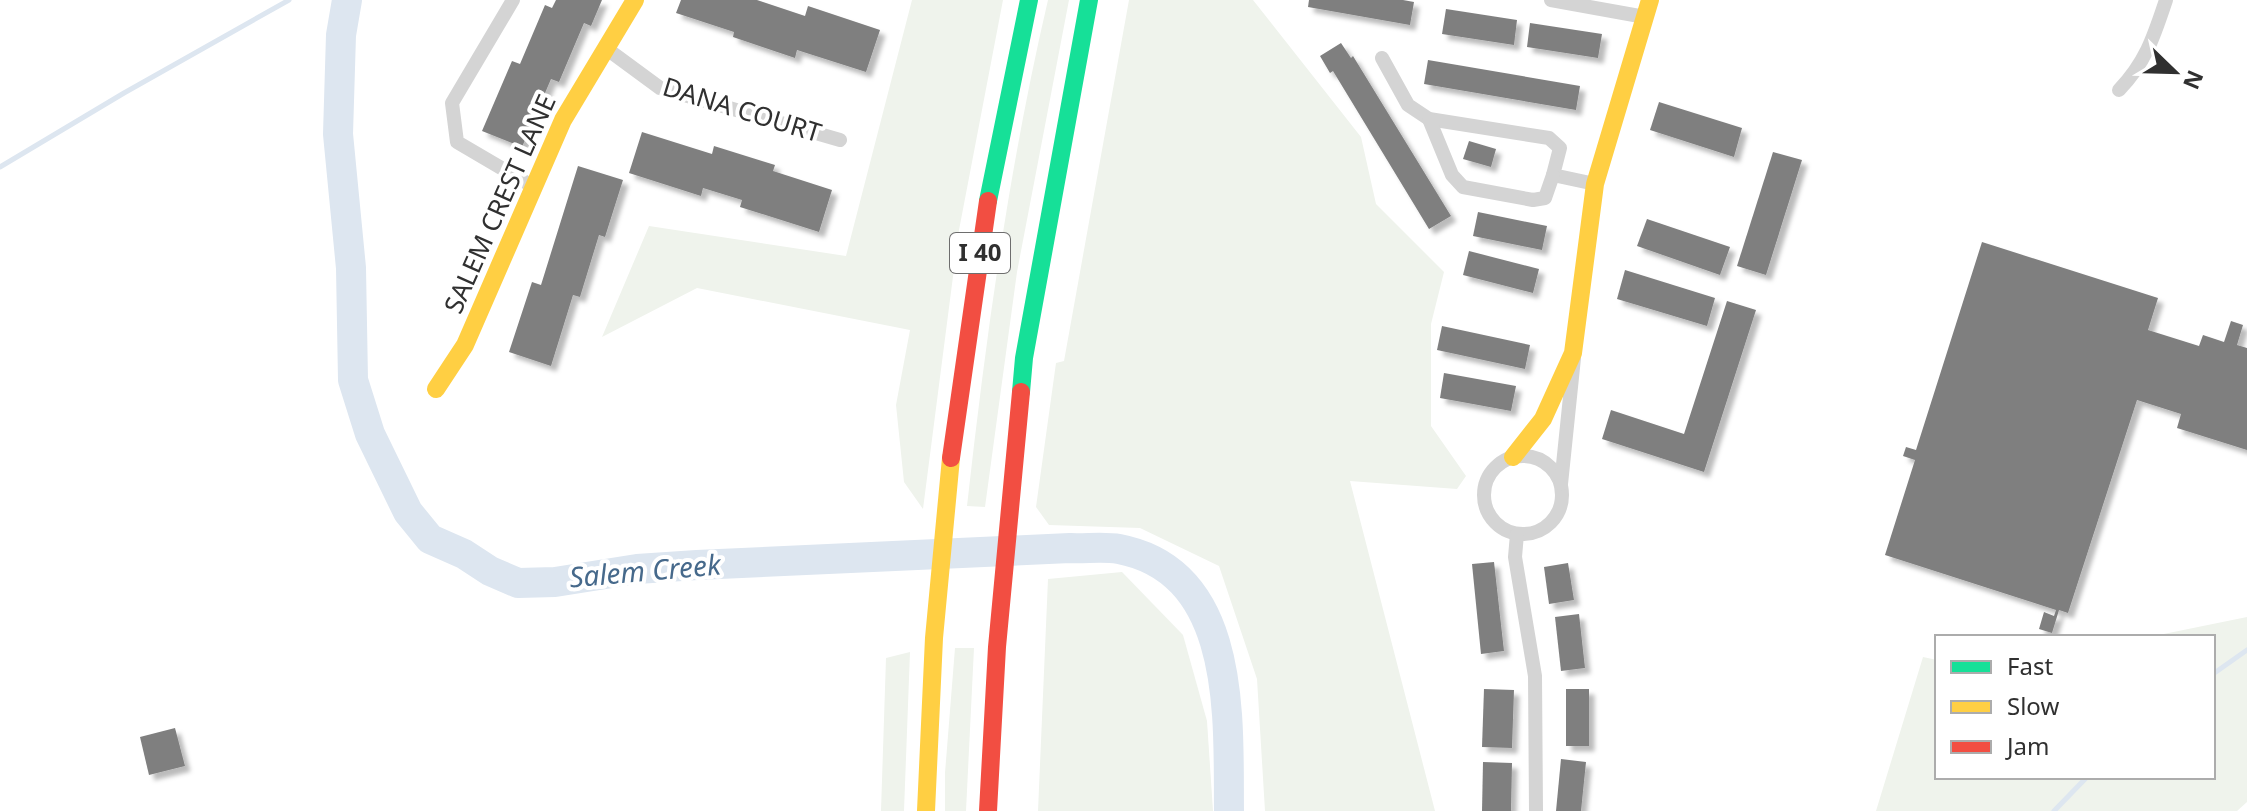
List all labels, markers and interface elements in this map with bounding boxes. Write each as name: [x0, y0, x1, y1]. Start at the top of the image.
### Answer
north arrow: [2135, 32, 2215, 112]
text: N: [2177, 66, 2212, 94]
street label: DANA COURT: [659, 68, 827, 150]
street label: SALEM CREST LANE: [435, 88, 564, 319]
road number: I 40: [950, 233, 1010, 273]
water label: Salem Creek: [568, 544, 723, 596]
legend: [1935, 635, 2215, 779]
text: Fast: [2007, 649, 2053, 682]
text: Slow: [2007, 689, 2059, 722]
text: Jam: [2005, 729, 2049, 762]

